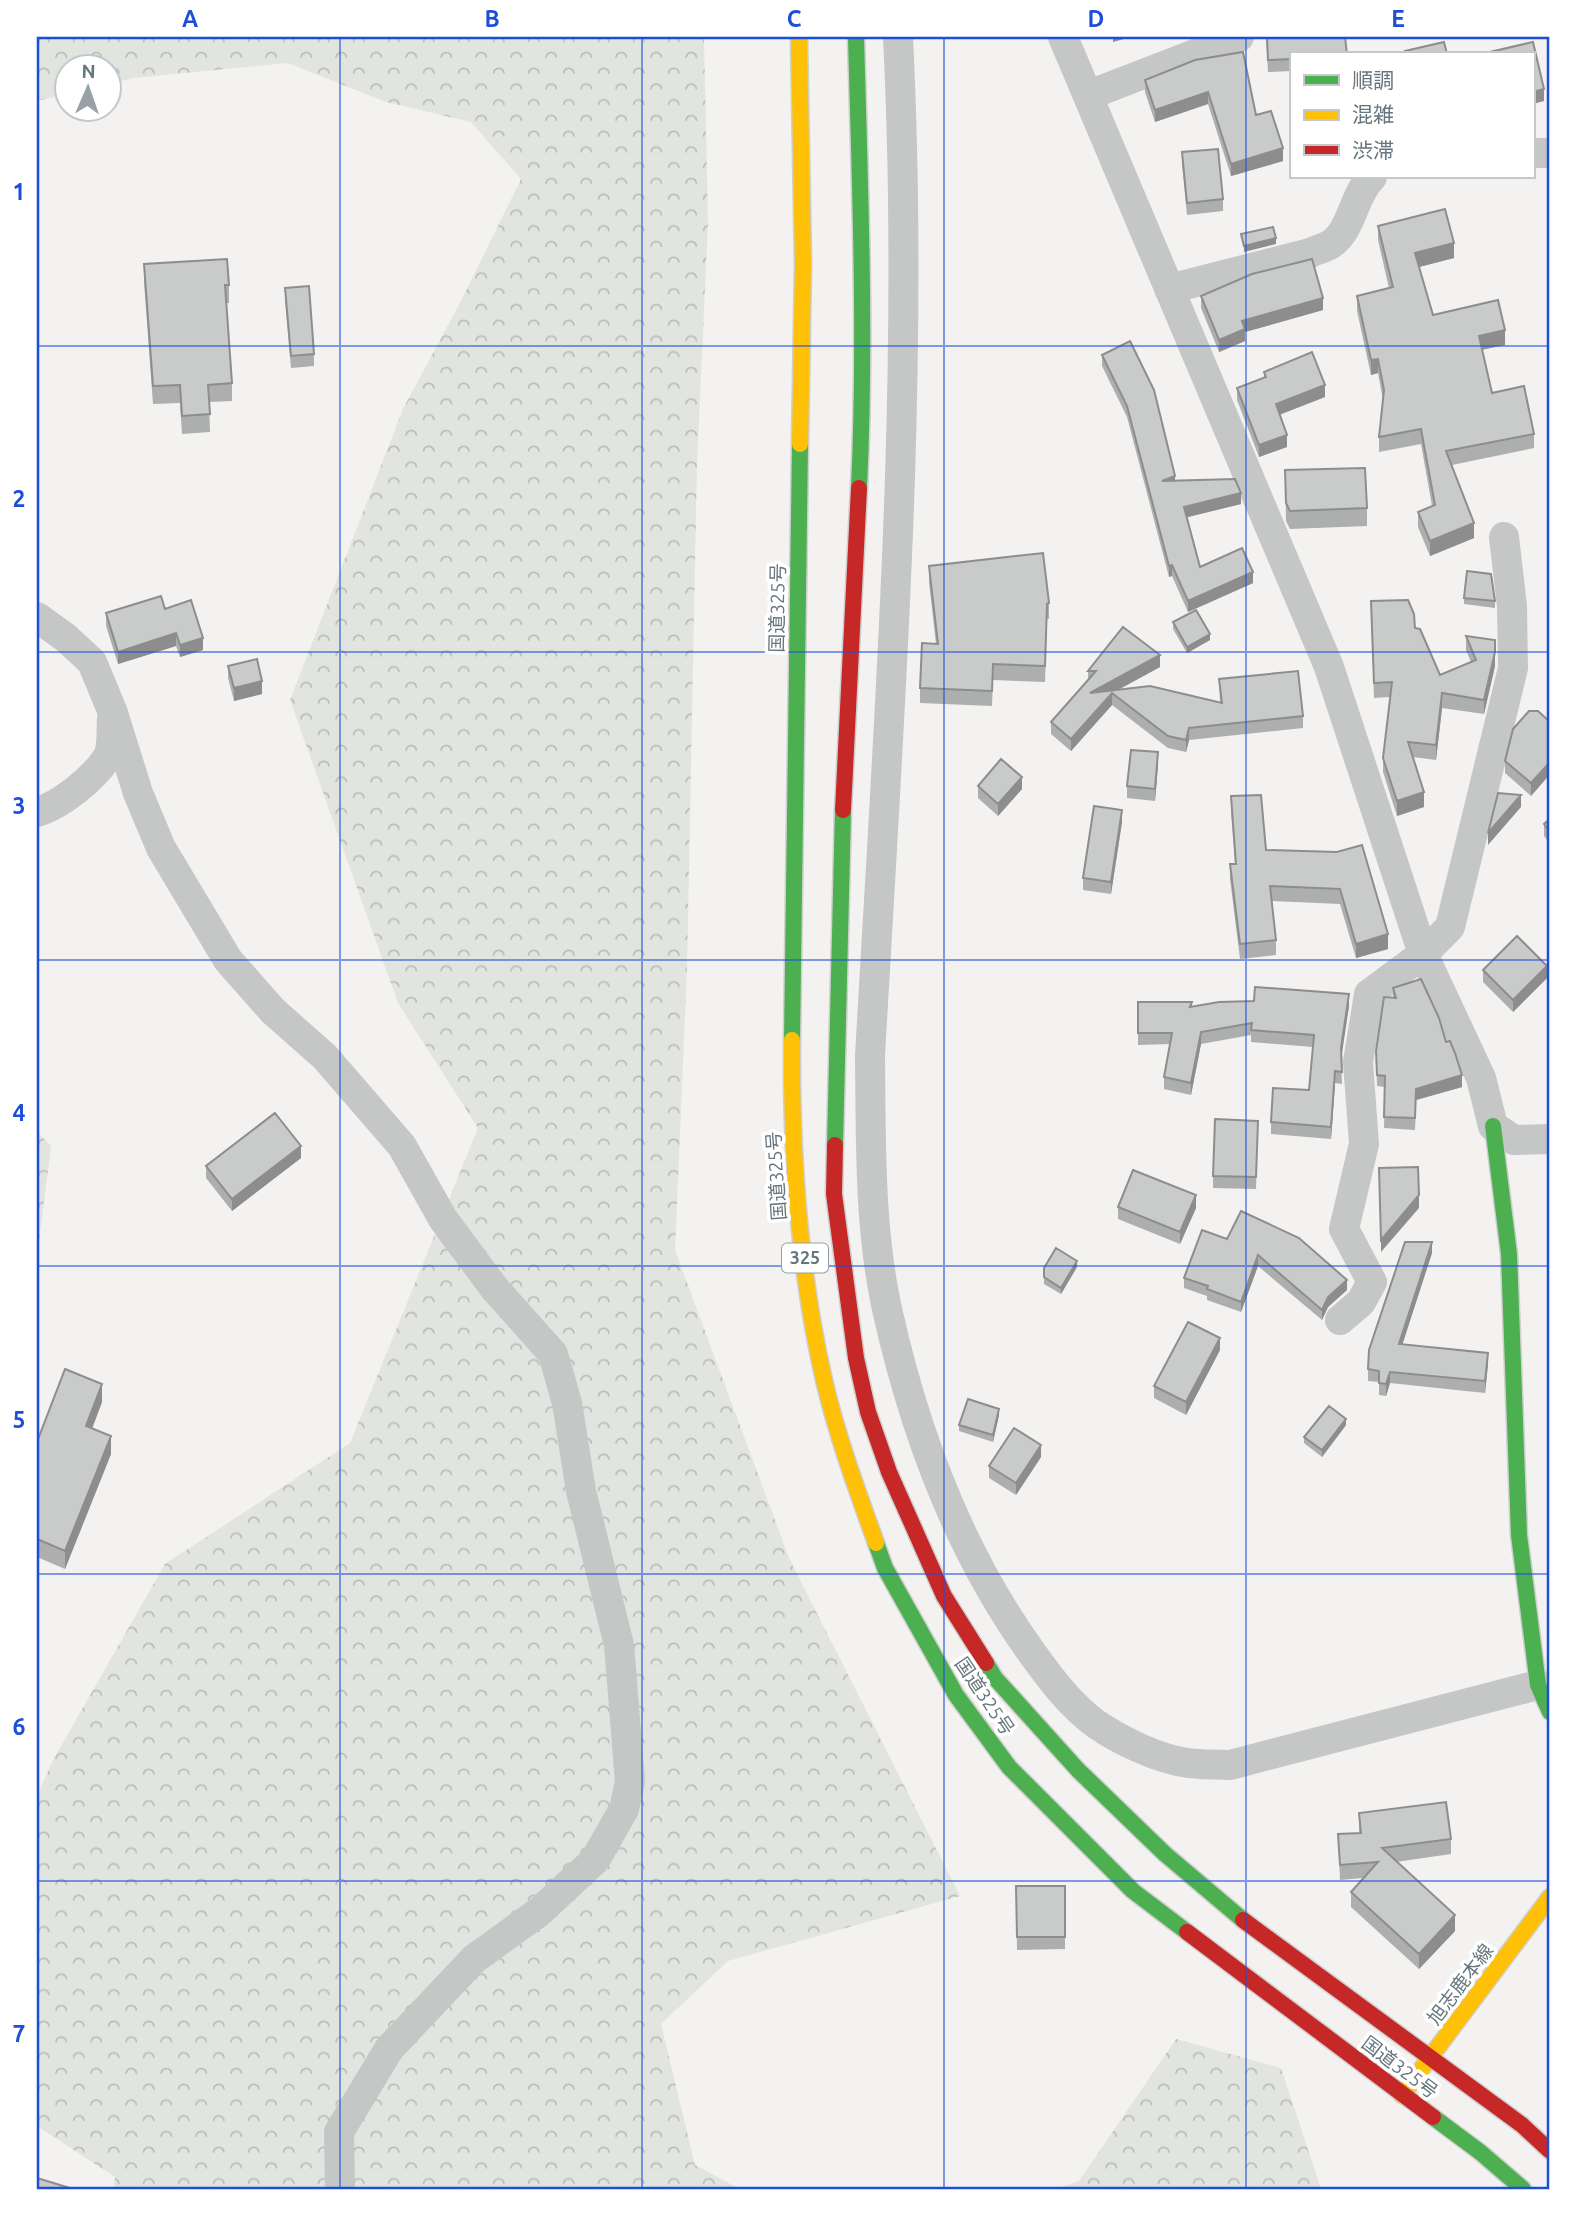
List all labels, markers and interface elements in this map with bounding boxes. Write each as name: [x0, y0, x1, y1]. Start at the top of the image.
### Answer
text: A: [182, 6, 198, 31]
text: B: [484, 6, 500, 31]
text: C: [787, 6, 802, 31]
text: D: [1088, 6, 1104, 31]
text: E: [1391, 6, 1405, 31]
north arrow: [52, 52, 122, 122]
legend: [1290, 52, 1534, 178]
text: N: [81, 60, 96, 82]
text: 順調: [1352, 68, 1394, 92]
text: 混雑: [1352, 102, 1394, 126]
text: 渋滞: [1352, 138, 1394, 162]
text: 1: [13, 179, 25, 204]
text: 2: [13, 486, 25, 511]
street label: 国道325号: [765, 563, 789, 653]
text: 3: [13, 793, 25, 818]
text: 4: [13, 1100, 26, 1125]
street label: 国道325号: [762, 1131, 790, 1221]
road number: 325: [782, 1244, 828, 1273]
text: 5: [13, 1407, 25, 1432]
street label: 国道325号: [951, 1653, 1019, 1739]
text: 6: [13, 1714, 26, 1739]
street label: 旭志鹿本線: [1423, 1939, 1497, 2029]
text: 7: [13, 2021, 25, 2046]
street label: 国道325号: [1358, 2031, 1442, 2103]

